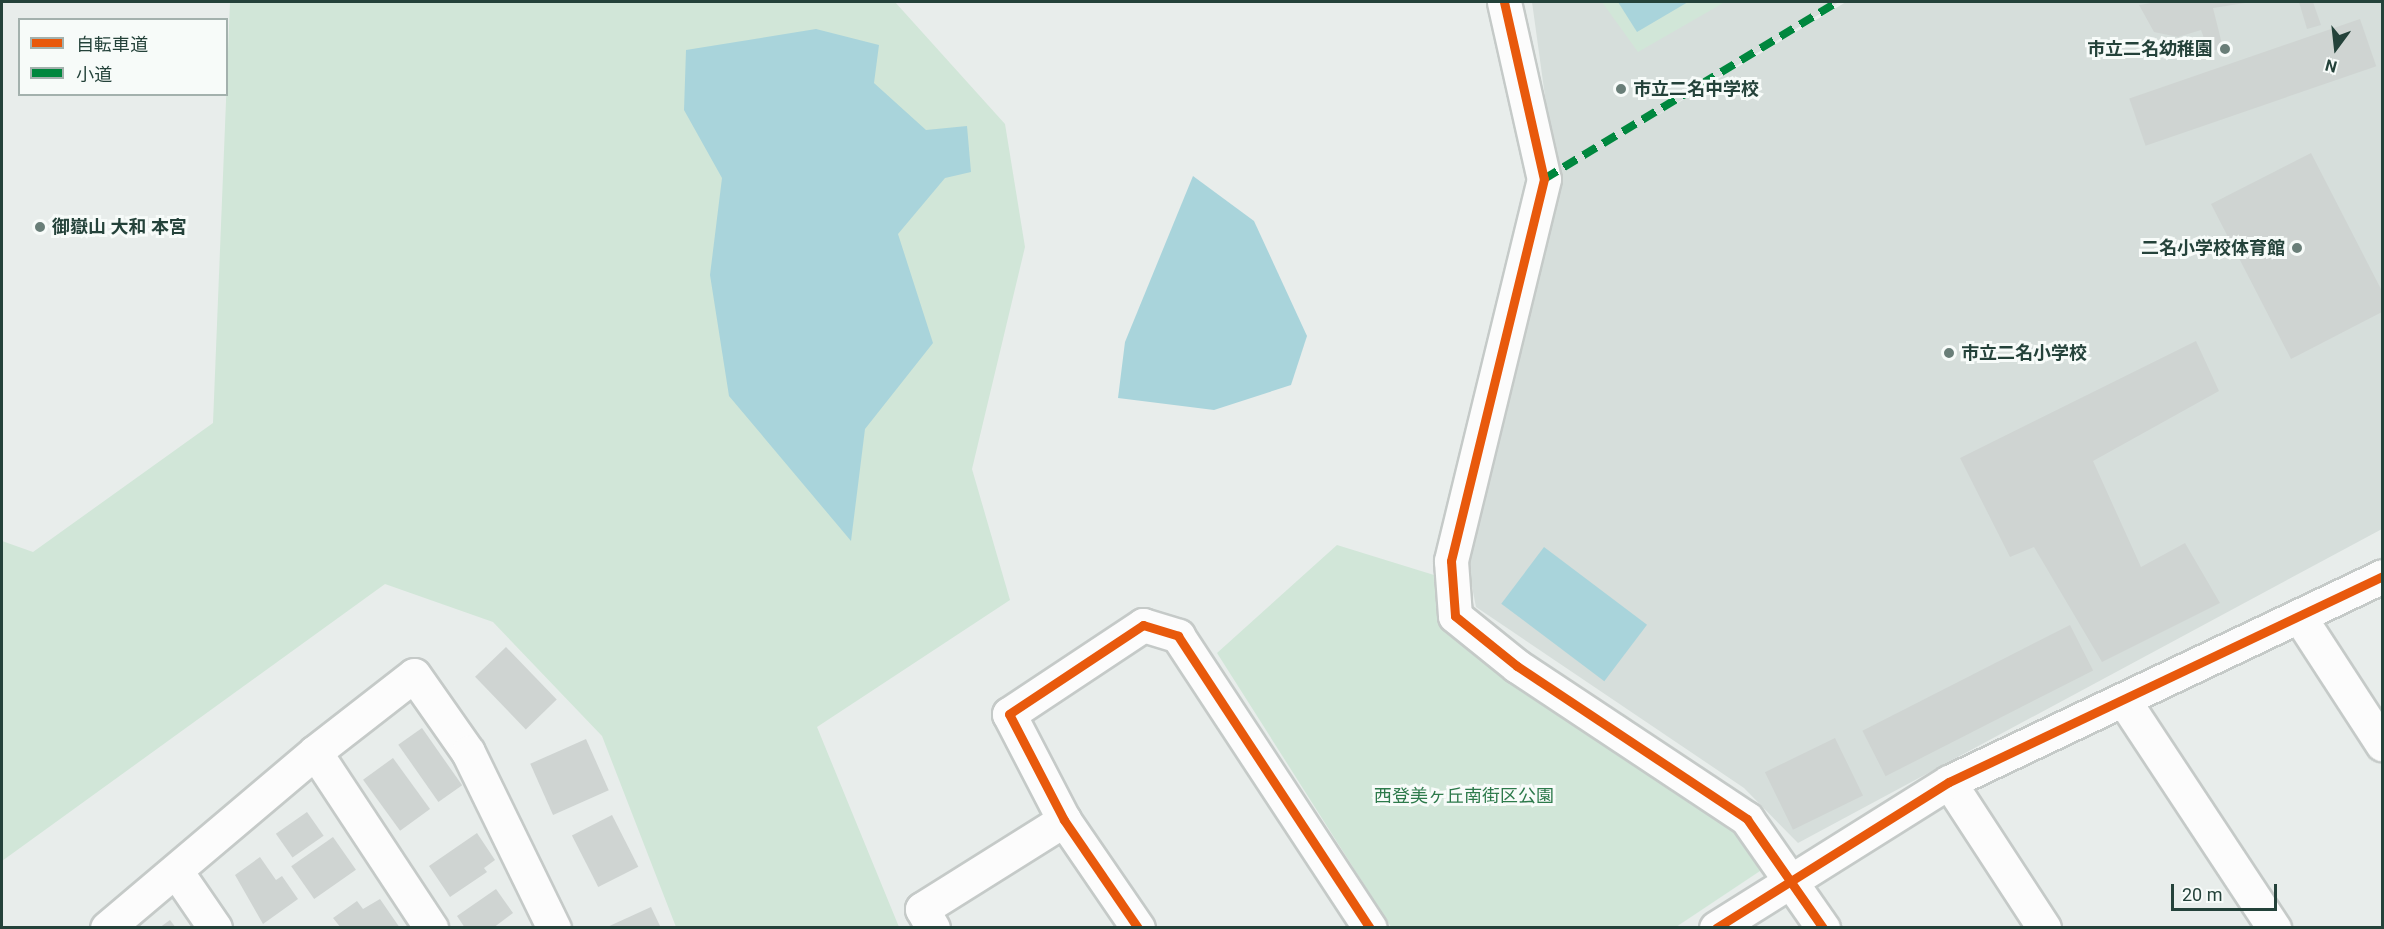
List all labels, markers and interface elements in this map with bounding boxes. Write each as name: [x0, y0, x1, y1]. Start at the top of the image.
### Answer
legend: [18, 18, 228, 96]
north arrow: [2306, 18, 2366, 78]
text: 自転車道: [76, 34, 148, 55]
place label: 市立二名幼稚園: [2087, 38, 2213, 60]
marker: 市立二名幼稚園: [2218, 42, 2232, 56]
text: N: [2323, 55, 2339, 77]
text: 小道: [76, 64, 112, 85]
place label: 市立二名中学校: [1633, 78, 1759, 100]
marker: 市立二名中学校: [1614, 82, 1628, 96]
place label: 御嶽山 大和 本宮: [52, 216, 187, 238]
marker: 御嶽山 大和 本宮: [33, 220, 47, 234]
place label: 二名小学校体育館: [2141, 237, 2285, 259]
marker: 二名小学校体育館: [2290, 241, 2304, 255]
place label: 市立二名小学校: [1961, 342, 2087, 364]
marker: 市立二名小学校: [1942, 346, 1956, 360]
park label: 西登美ヶ丘南街区公園: [1374, 785, 1554, 807]
scale bar: [2174, 872, 2280, 910]
text: 20 m: [2182, 884, 2222, 905]

